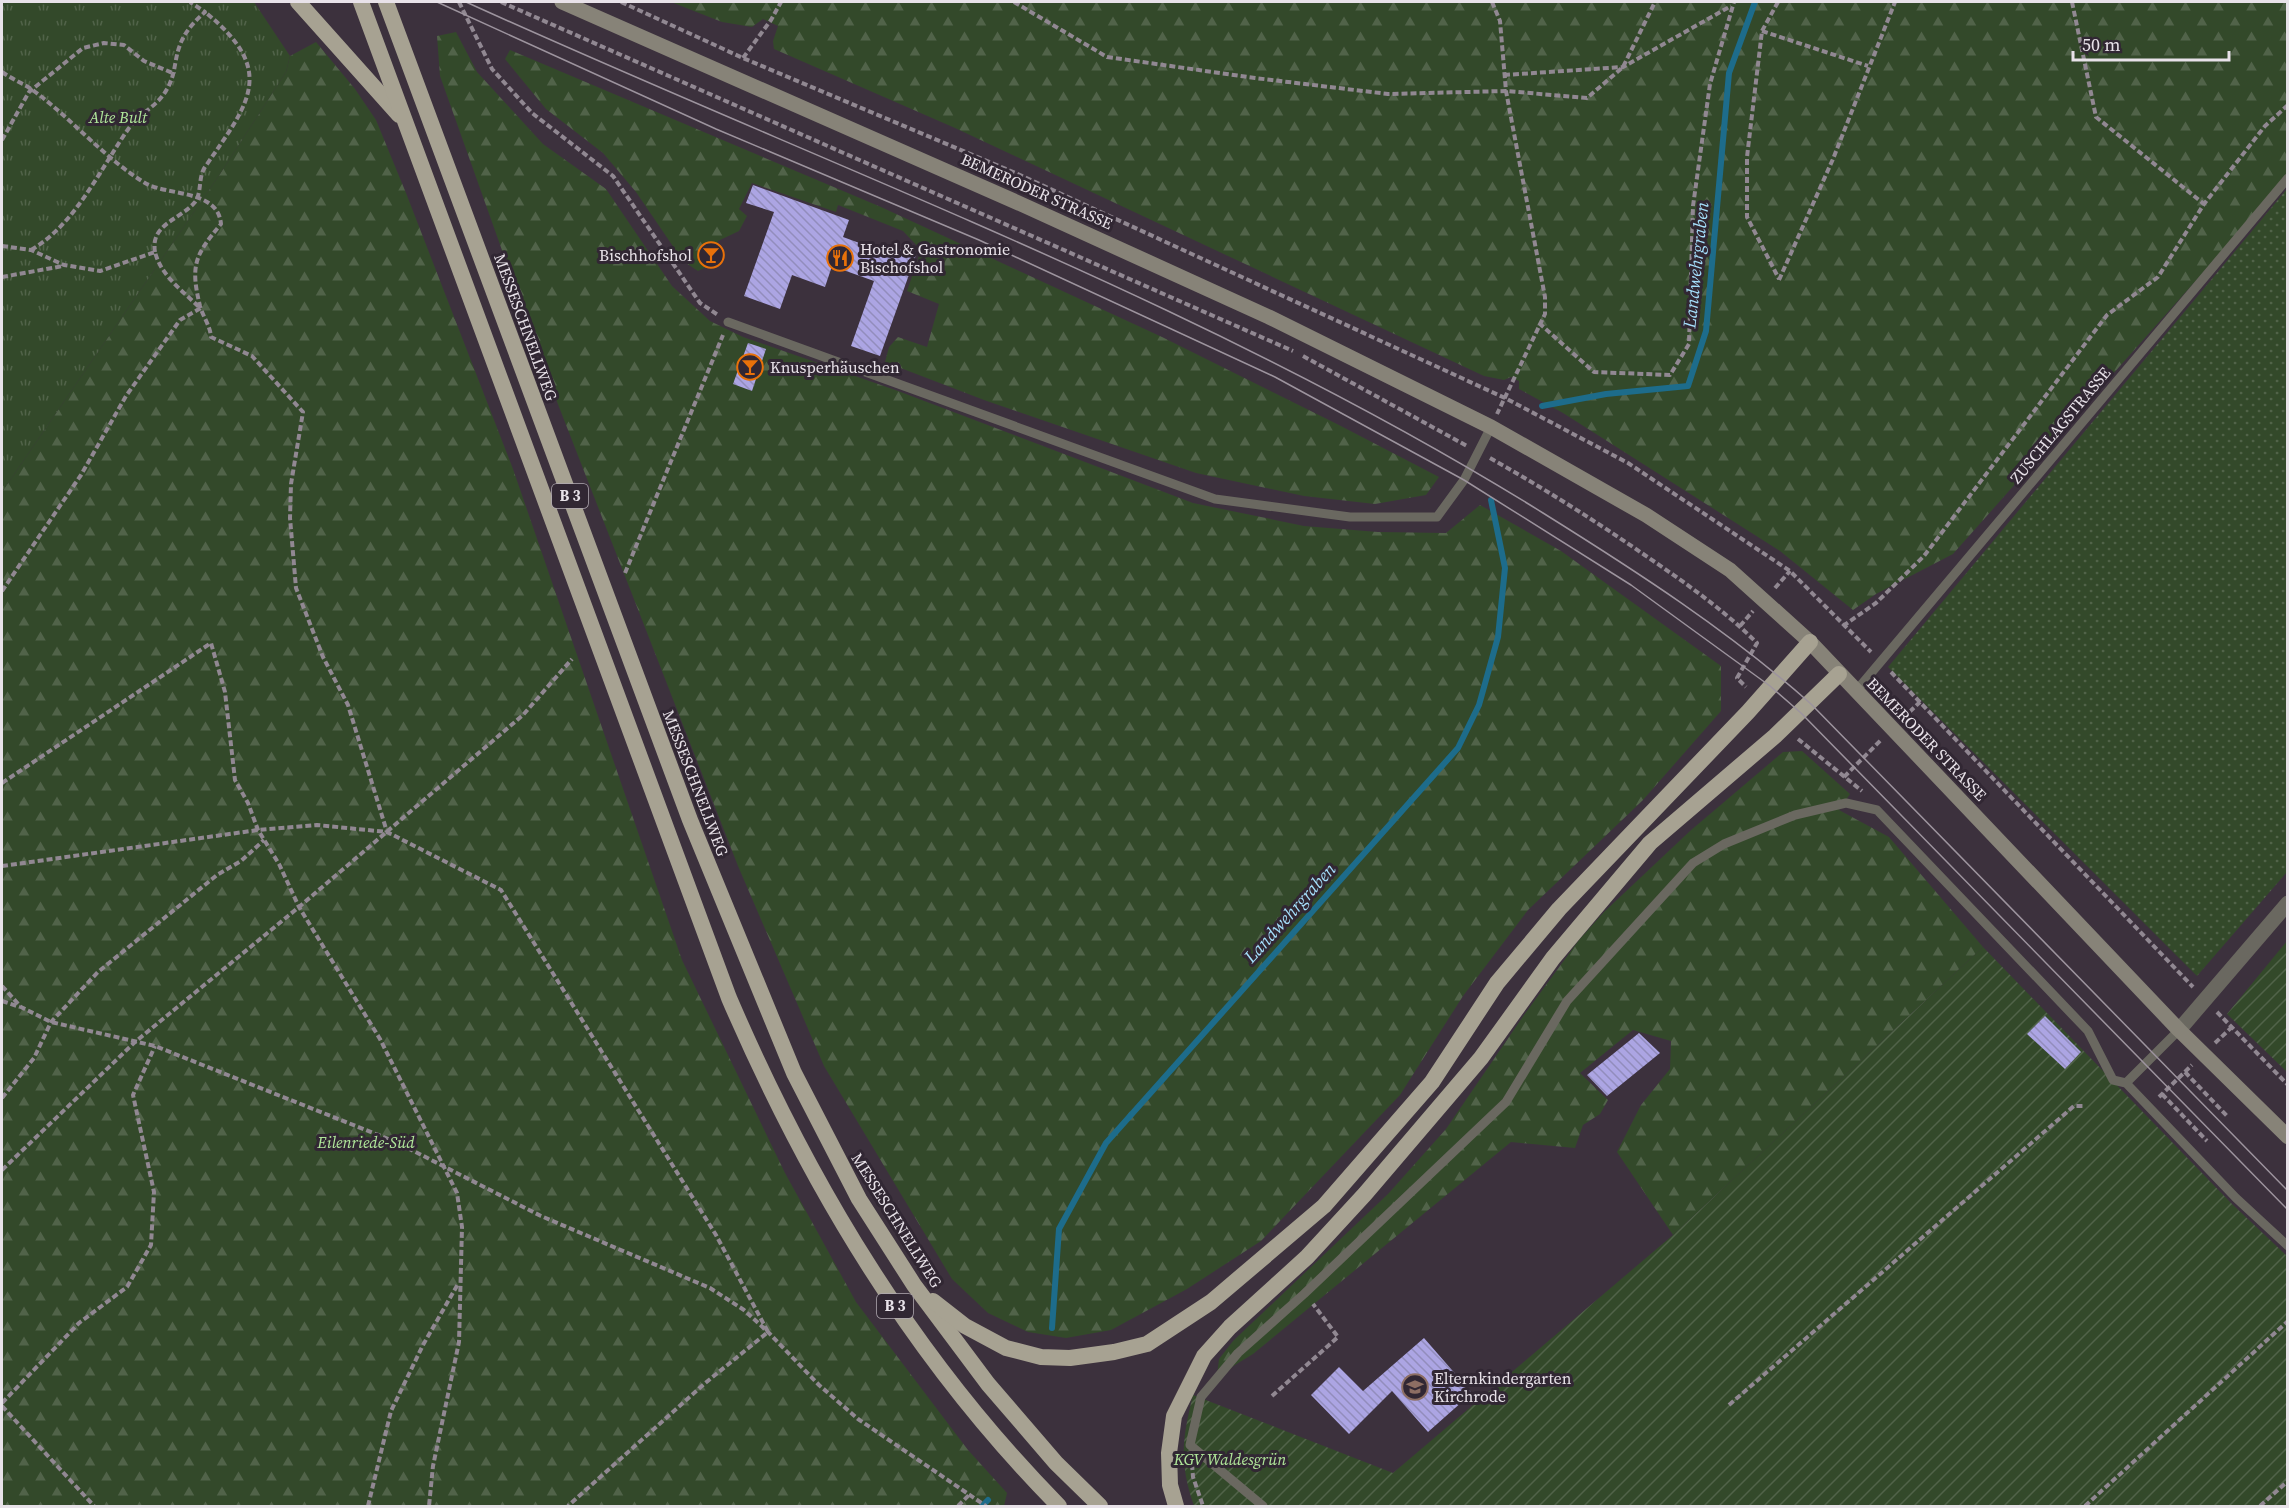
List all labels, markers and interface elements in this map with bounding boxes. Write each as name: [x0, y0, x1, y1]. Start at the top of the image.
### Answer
scale bar: [2073, 24, 2229, 62]
text: 50 m: [2082, 32, 2120, 57]
park label: Alte Bult: [88, 106, 148, 128]
street label: BEMERODER STRASSE: [958, 148, 1117, 234]
water label: Landwehrgraben: [1676, 201, 1715, 330]
place label: Hotel & Gastronomie Bischofshol: [860, 238, 1010, 278]
bar icon: Bischhofshol: [696, 240, 726, 270]
restaurant icon: Hotel & Gastronomie Bischofshol: [825, 243, 855, 273]
place label: Bischhofshol: [599, 244, 692, 266]
street label: MESSESCHNELLWEG: [489, 250, 563, 404]
bar icon: Knusperhäuschen: [735, 352, 765, 382]
place label: Knusperhäuschen: [770, 356, 900, 378]
street label: ZUSCHLAGSTRASSE: [2005, 362, 2115, 488]
road number: B 3: [552, 484, 588, 508]
street label: BEMERODER STRASSE: [1862, 672, 1992, 806]
street label: MESSESCHNELLWEG: [658, 707, 734, 859]
water label: Landwehrgraben: [1237, 857, 1341, 969]
park label: Eilenriede-Süd: [316, 1131, 415, 1153]
street label: MESSESCHNELLWEG: [847, 1148, 947, 1292]
road number: B 3: [877, 1294, 913, 1318]
place label: Elternkindergarten Kirchrode: [1434, 1367, 1572, 1407]
school or university icon: Elternkindergarten Kirchrode: [1400, 1372, 1430, 1402]
park label: KGV Waldesgrün: [1173, 1448, 1286, 1470]

